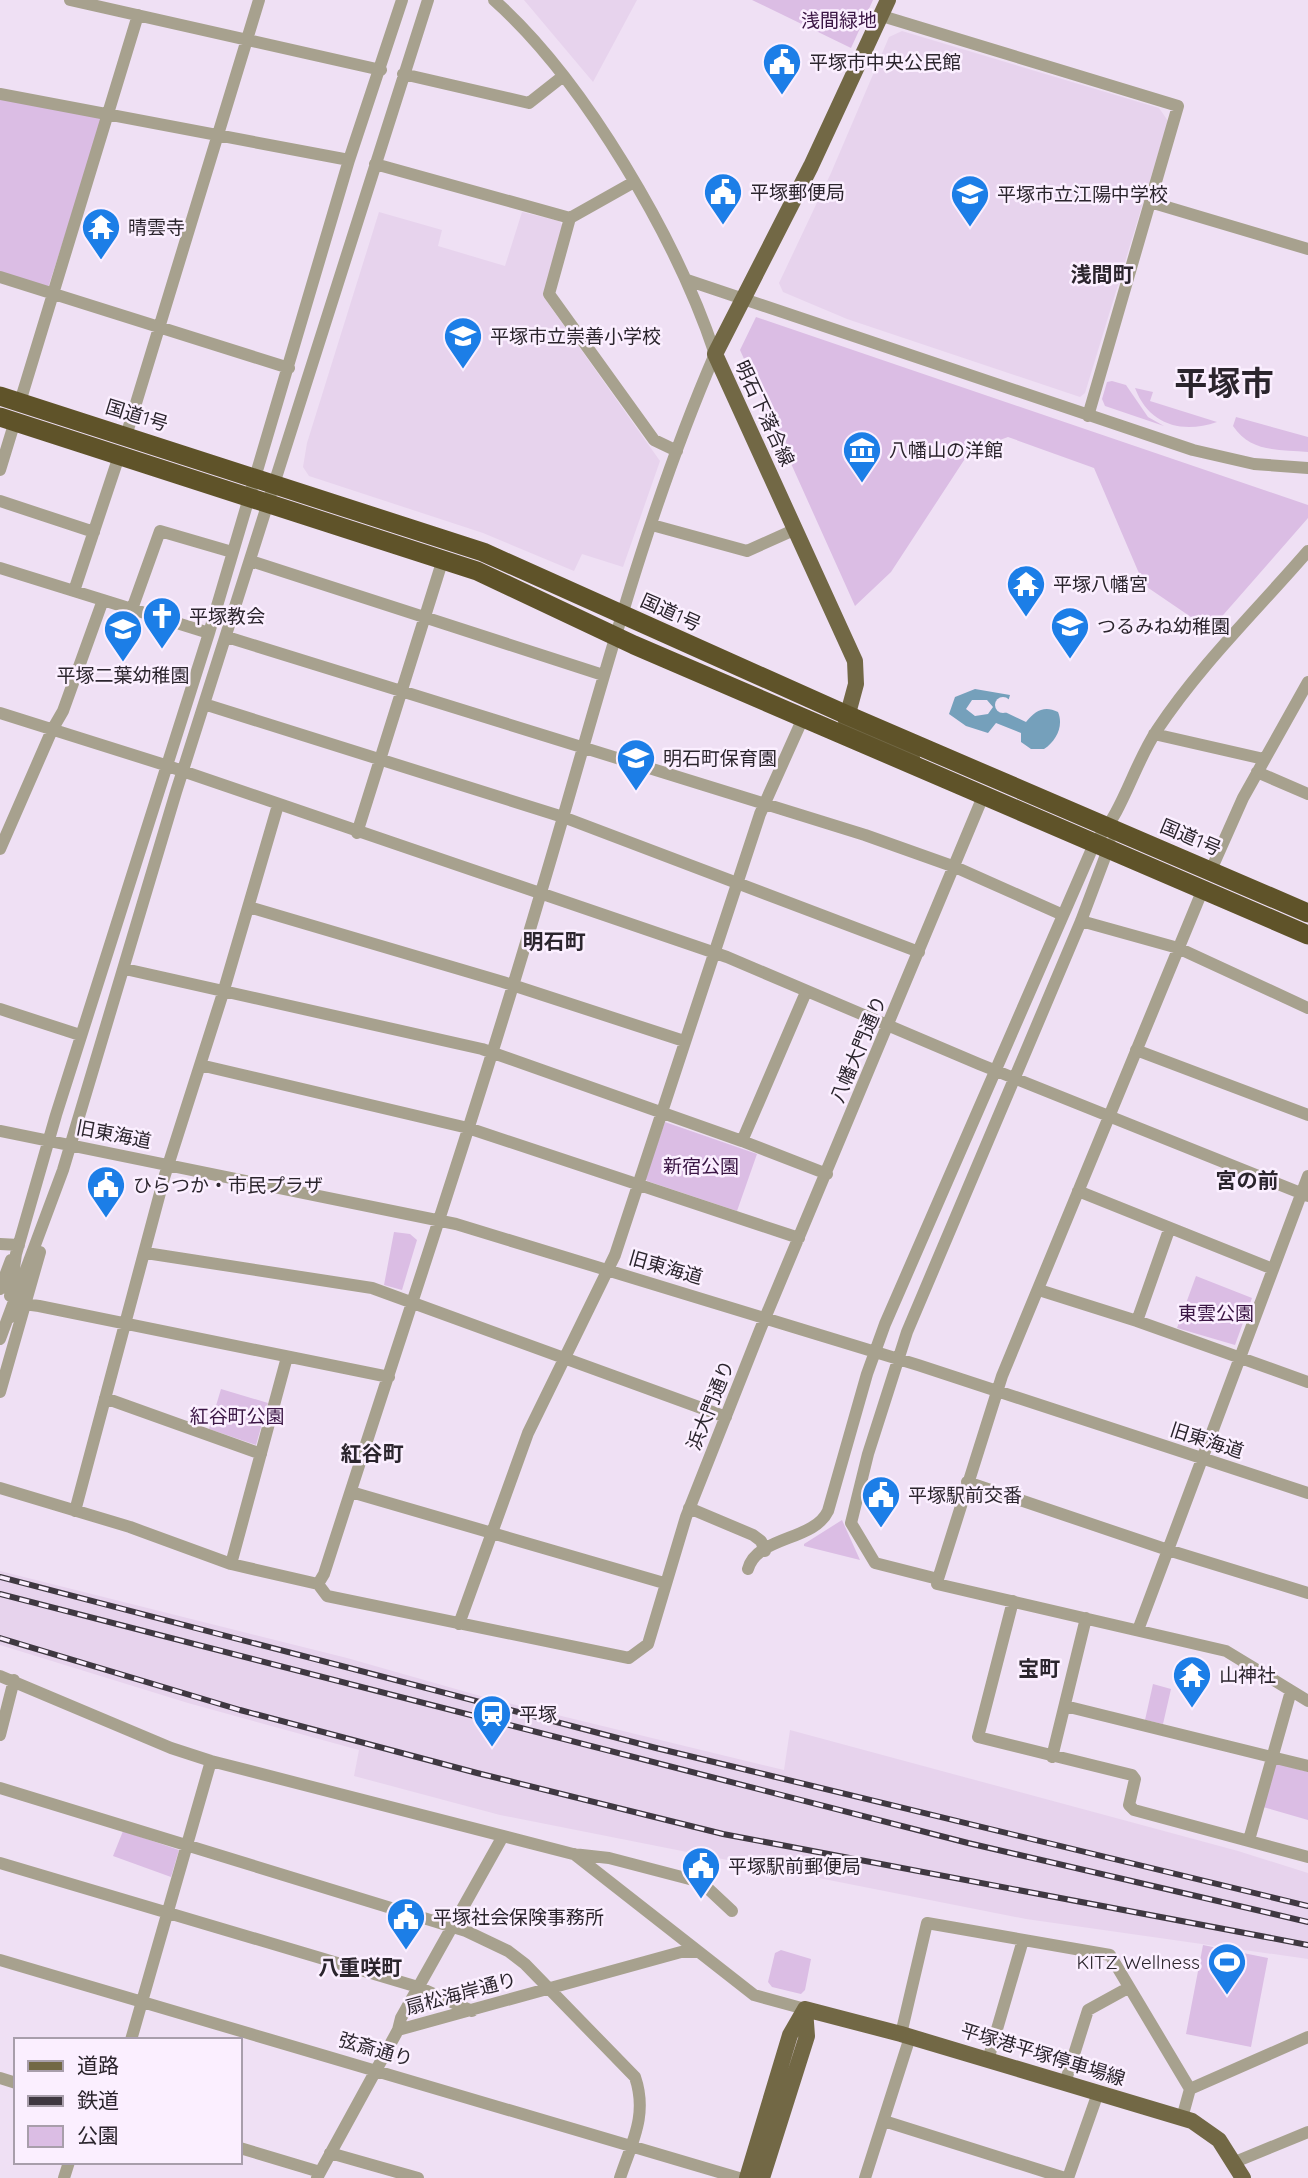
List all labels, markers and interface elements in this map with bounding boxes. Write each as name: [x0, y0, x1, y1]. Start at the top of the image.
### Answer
park label: 浅間緑地: [801, 8, 877, 32]
public building icon: 平塚市中央公民館: [761, 41, 803, 96]
place label: 平塚市中央公民館: [809, 50, 961, 74]
public building icon: 平塚郵便局: [702, 171, 744, 226]
school or university icon: 平塚市立江陽中学校: [949, 173, 991, 228]
place label: 平塚郵便局: [750, 180, 845, 204]
place label: 平塚市立江陽中学校: [997, 182, 1168, 206]
temple icon: 晴雲寺: [80, 206, 122, 261]
place label: 晴雲寺: [128, 215, 185, 239]
district label: 浅間町: [1071, 261, 1134, 287]
school or university icon: 平塚市立崇善小学校: [442, 315, 484, 370]
place label: 平塚市立崇善小学校: [490, 324, 661, 348]
street label: 明石下落合線: [730, 356, 800, 470]
district label: 平塚市: [1175, 362, 1274, 403]
street label: 国道1号: [103, 394, 171, 436]
museum icon: 八幡山の洋館: [841, 429, 883, 484]
place label: 八幡山の洋館: [889, 438, 1003, 462]
temple icon: 平塚八幡宮: [1005, 563, 1047, 618]
place label: 平塚八幡宮: [1053, 572, 1148, 596]
street label: 国道1号: [637, 588, 705, 636]
church icon: 平塚教会: [141, 595, 183, 650]
place label: 平塚教会: [189, 604, 265, 628]
school or university icon: つるみね幼稚園: [1049, 605, 1091, 660]
school or university icon: 平塚二葉幼稚園: [102, 608, 144, 663]
place label: つるみね幼稚園: [1097, 614, 1230, 638]
place label: 平塚二葉幼稚園: [56, 663, 190, 687]
school or university icon: 明石町保育園: [615, 737, 657, 792]
place label: 明石町保育園: [663, 746, 777, 770]
street label: 国道1号: [1157, 813, 1225, 861]
district label: 明石町: [523, 928, 586, 954]
street label: 八幡大門通り: [825, 992, 891, 1106]
street label: 旧東海道: [74, 1115, 154, 1153]
park label: 新宿公園: [663, 1154, 739, 1178]
public building icon: ひらつか・市民プラザ: [85, 1164, 127, 1219]
district label: 宮の前: [1216, 1167, 1279, 1193]
place label: ひらつか・市民プラザ: [133, 1173, 323, 1197]
street label: 旧東海道: [626, 1245, 706, 1289]
park label: 東雲公園: [1178, 1301, 1254, 1325]
street label: 浜大門通り: [681, 1356, 739, 1454]
park label: 紅谷町公園: [189, 1404, 285, 1428]
street label: 旧東海道: [1167, 1417, 1247, 1463]
district label: 紅谷町: [341, 1440, 404, 1466]
public building icon: 平塚駅前交番: [860, 1474, 902, 1529]
place label: 平塚駅前交番: [908, 1483, 1022, 1507]
temple icon: 山神社: [1171, 1654, 1213, 1709]
district label: 宝町: [1018, 1655, 1060, 1681]
place label: 山神社: [1219, 1663, 1276, 1687]
station icon: 平塚: [471, 1693, 513, 1748]
place label: 平塚: [519, 1702, 557, 1726]
public building icon: 平塚駅前郵便局: [680, 1845, 722, 1900]
place label: 平塚駅前郵便局: [728, 1854, 861, 1878]
public building icon: 平塚社会保険事務所: [385, 1896, 427, 1951]
place label: 平塚社会保険事務所: [433, 1905, 604, 1929]
sports icon: KITZ Wellness: [1206, 1941, 1248, 1996]
place label: KITZ Wellness: [1076, 1950, 1200, 1974]
district label: 八重咲町: [318, 1954, 402, 1980]
street label: 扇松海岸通り: [403, 1967, 519, 2019]
street label: 平塚港平塚停車場線: [958, 2018, 1128, 2090]
street label: 弦斎通り: [336, 2027, 416, 2071]
legend: [14, 2038, 242, 2164]
text: 道路: [77, 2052, 119, 2078]
text: 鉄道: [77, 2087, 119, 2113]
text: 公園: [77, 2122, 119, 2148]

